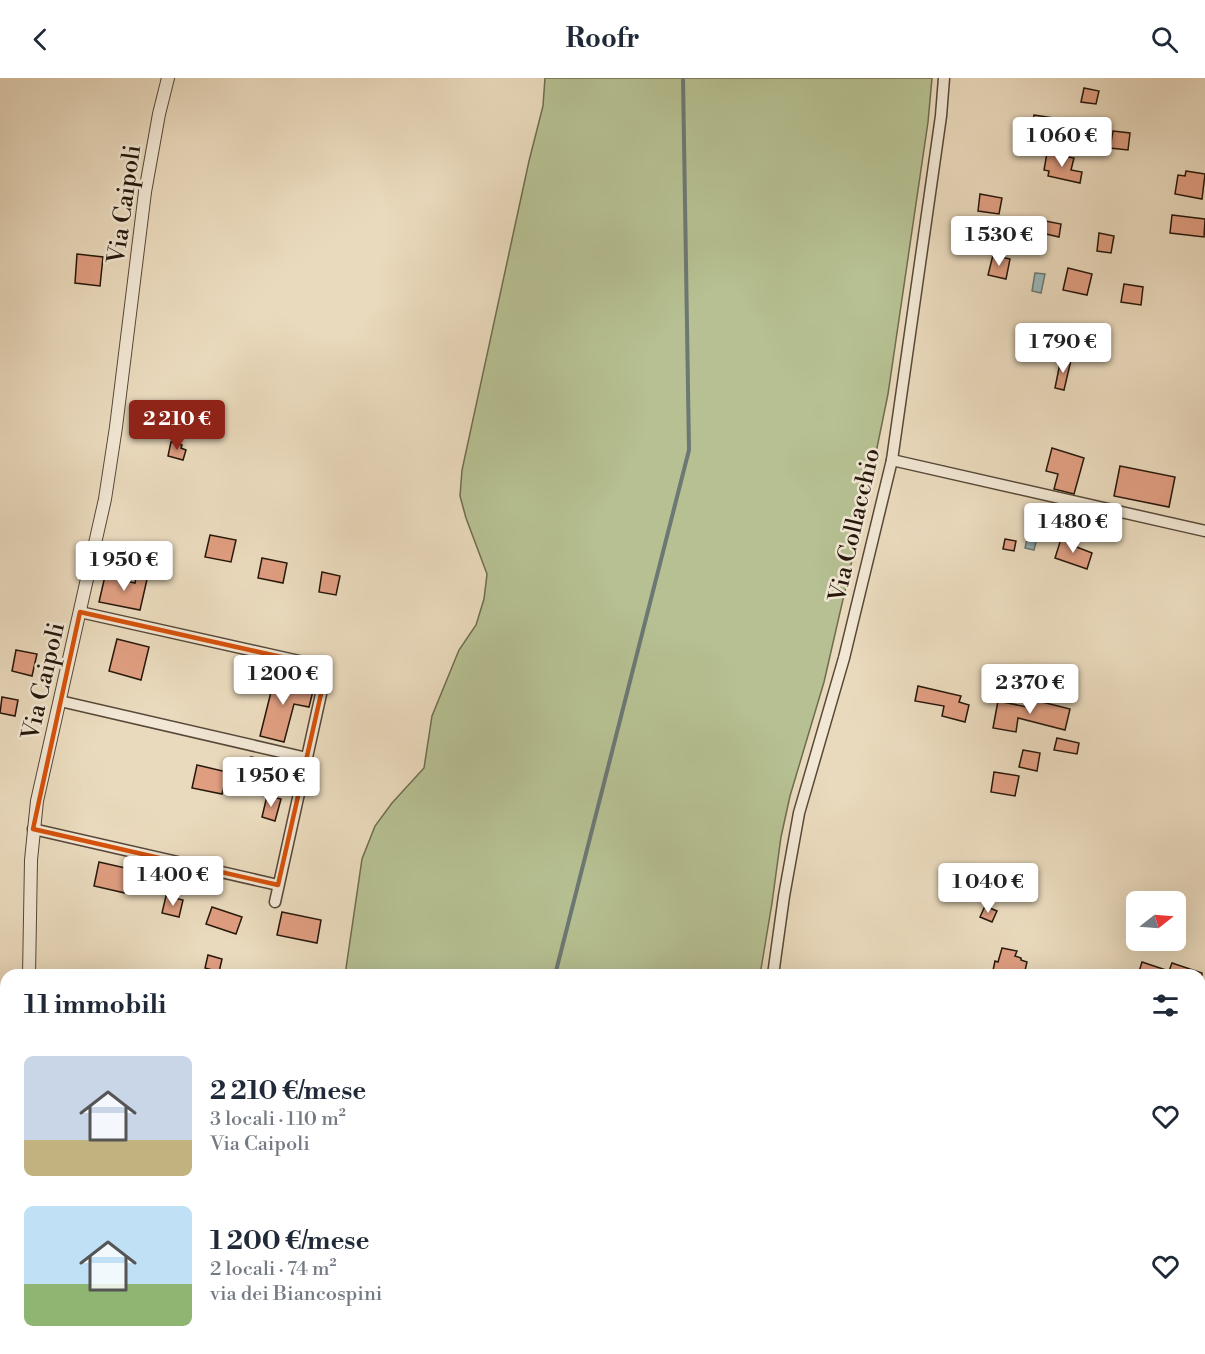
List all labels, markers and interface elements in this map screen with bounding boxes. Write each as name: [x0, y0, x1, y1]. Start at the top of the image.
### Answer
text: Roofr: [565, 22, 640, 56]
icon: back: [24, 23, 57, 56]
icon: search: [1148, 23, 1181, 56]
pin: 1 060 €: [1007, 117, 1117, 168]
text: 1 060 €: [1027, 124, 1097, 149]
street label: Via Caipoli: [102, 143, 148, 267]
pin: 1 530 €: [944, 216, 1054, 267]
text: 1 530 €: [965, 223, 1033, 248]
pin: 1 790 €: [1008, 323, 1118, 374]
text: 1 790 €: [1029, 330, 1097, 355]
pin: 2 210 €: [122, 400, 232, 451]
text: 2 210 €: [143, 407, 211, 432]
street label: Via Collacchio: [822, 445, 887, 606]
pin: 1 480 €: [1018, 503, 1128, 554]
text: 1 480 €: [1038, 510, 1108, 535]
pin: 1 950 €: [69, 541, 179, 592]
text: 1 950 €: [90, 548, 158, 573]
street label: Via Caipoli: [16, 619, 72, 744]
pin: 1 200 €: [228, 655, 338, 706]
text: 1 200 €: [248, 662, 318, 687]
pin: 2 370 €: [975, 664, 1085, 715]
text: 2 370 €: [995, 671, 1065, 696]
pin: 1 950 €: [216, 757, 326, 808]
text: 1 950 €: [237, 764, 305, 789]
pin: 1 400 €: [118, 856, 228, 907]
text: 1 400 €: [137, 863, 209, 888]
pin: 1 040 €: [933, 863, 1043, 914]
text: 1 040 €: [952, 870, 1024, 895]
north arrow: [1126, 891, 1186, 951]
map controls: [1126, 891, 1186, 951]
text: 11 immobili: [24, 989, 166, 1021]
icon: filters: [1149, 989, 1182, 1022]
text: 2 210 €/mese: [210, 1075, 366, 1107]
icon: home: [72, 1080, 144, 1152]
icon: heart: [1149, 1100, 1182, 1133]
text: 3 locali · 110 m²: [210, 1107, 346, 1132]
text: Via Caipoli: [210, 1132, 310, 1157]
text: 1 200 €/mese: [210, 1225, 369, 1257]
icon: home: [72, 1230, 144, 1302]
icon: heart: [1149, 1250, 1182, 1283]
text: 2 locali · 74 m²: [210, 1257, 336, 1282]
text: via dei Biancospini: [210, 1282, 382, 1307]

